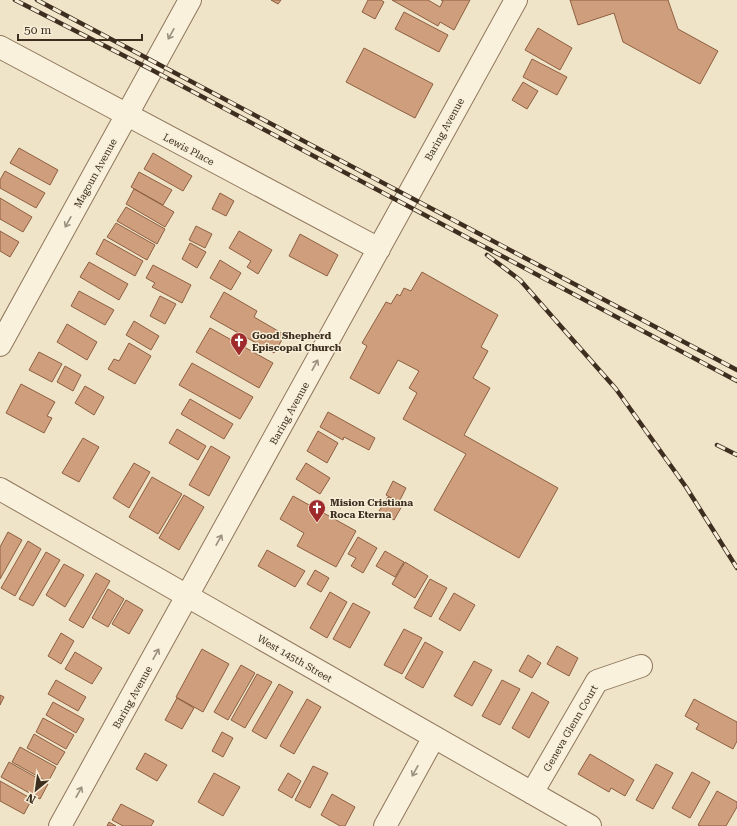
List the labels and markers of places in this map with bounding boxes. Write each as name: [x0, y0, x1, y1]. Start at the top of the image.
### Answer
place label: Good Shepherd Episcopal Church: [252, 330, 342, 353]
church icon: Good Shepherd Episcopal Church: [229, 331, 249, 356]
place label: Mision Cristiana Roca Eterna: [330, 497, 413, 520]
church icon: Mision Cristiana Roca Eterna: [307, 498, 327, 523]

